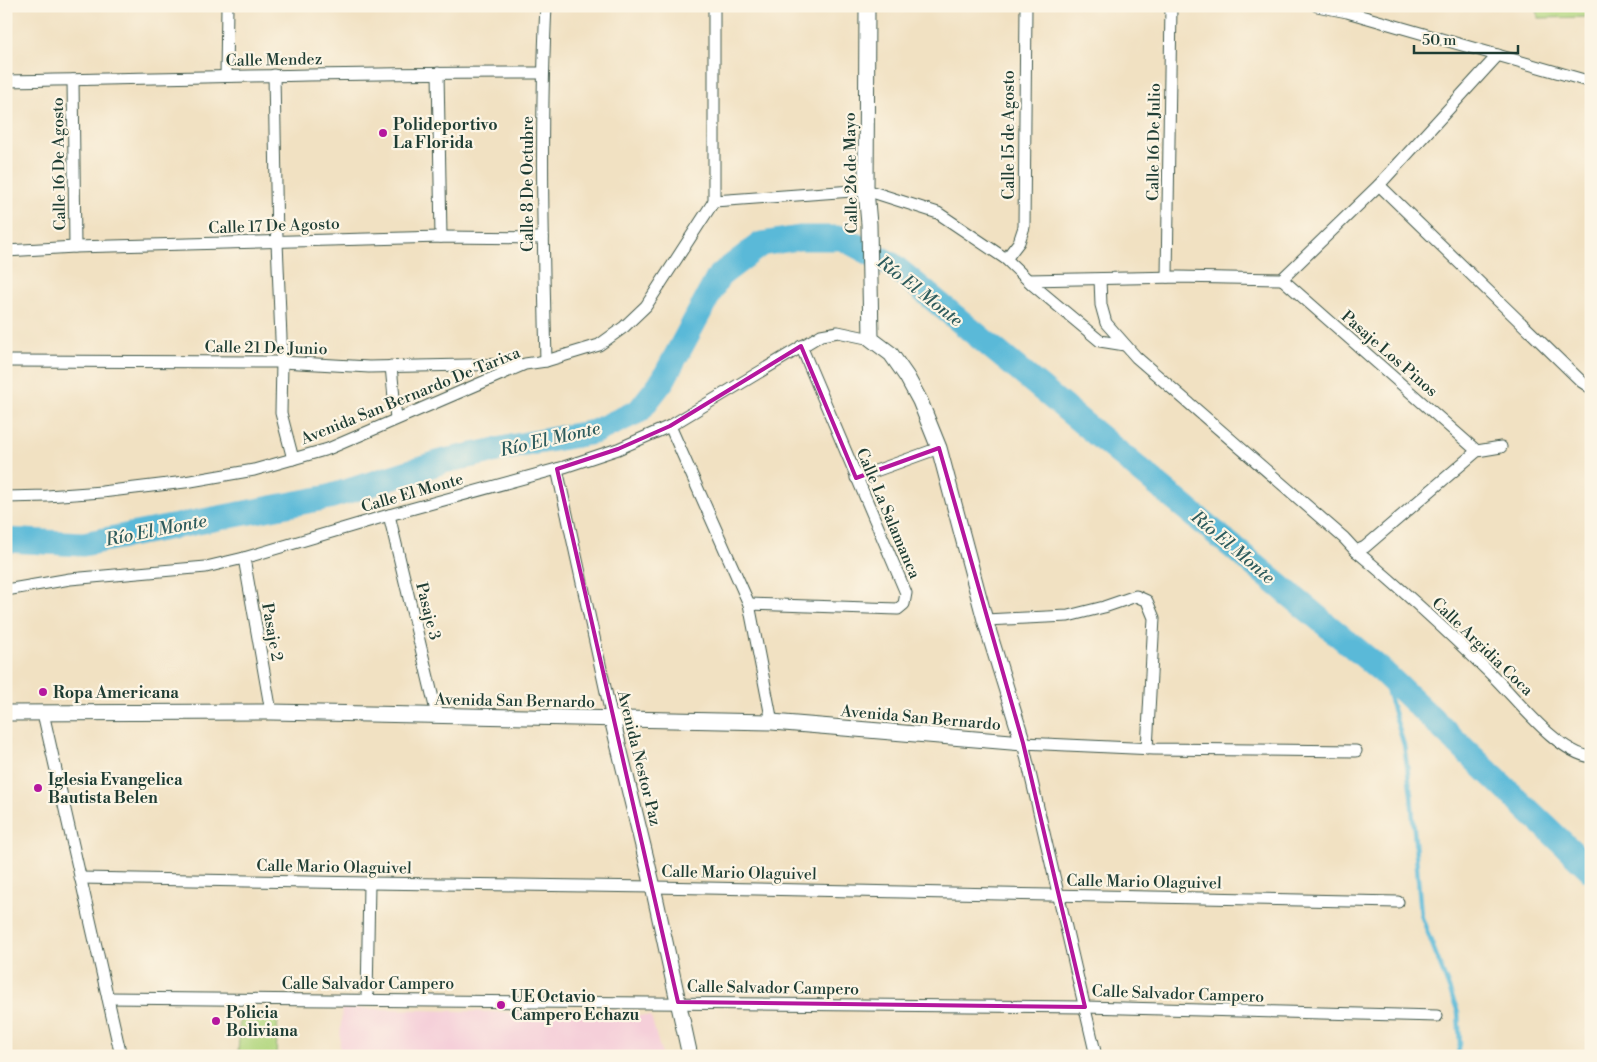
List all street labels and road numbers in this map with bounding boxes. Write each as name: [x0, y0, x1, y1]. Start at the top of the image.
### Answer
street label: Calle Mendez: [226, 49, 322, 71]
street label: Calle 15 de Agosto: [999, 70, 1019, 200]
street label: Calle 16 De Julio: [1143, 83, 1165, 201]
street label: Calle 16 De Agosto: [48, 97, 70, 231]
street label: Calle 26 de Mayo: [840, 112, 862, 234]
street label: Calle 8 De Octubre: [518, 116, 538, 252]
street label: Calle 17 De Agosto: [208, 214, 340, 238]
street label: Pasaje Los Pinos: [1337, 306, 1442, 401]
street label: Calle 21 De Junio: [204, 337, 328, 359]
street label: Avenida San Bernardo De Tarixa: [297, 342, 524, 450]
street label: Calle La Salamanca: [852, 445, 925, 582]
street label: Calle El Monte: [359, 469, 466, 517]
street label: Pasaje 3: [411, 580, 445, 642]
street label: Calle Argidia Coca: [1427, 593, 1538, 701]
street label: Pasaje 2: [257, 601, 287, 663]
street label: Avenida Nestor Paz: [612, 688, 666, 828]
street label: Avenida San Bernardo: [434, 690, 595, 712]
street label: Avenida San Bernardo: [839, 701, 1002, 735]
street label: Calle Mario Olaguivel: [256, 856, 412, 878]
street label: Calle Mario Olaguivel: [661, 862, 817, 884]
street label: Calle Mario Olaguivel: [1066, 871, 1222, 893]
street label: Calle Salvador Campero: [282, 974, 454, 994]
street label: Calle Salvador Campero: [687, 976, 859, 1000]
street label: Calle Salvador Campero: [1091, 981, 1264, 1007]

